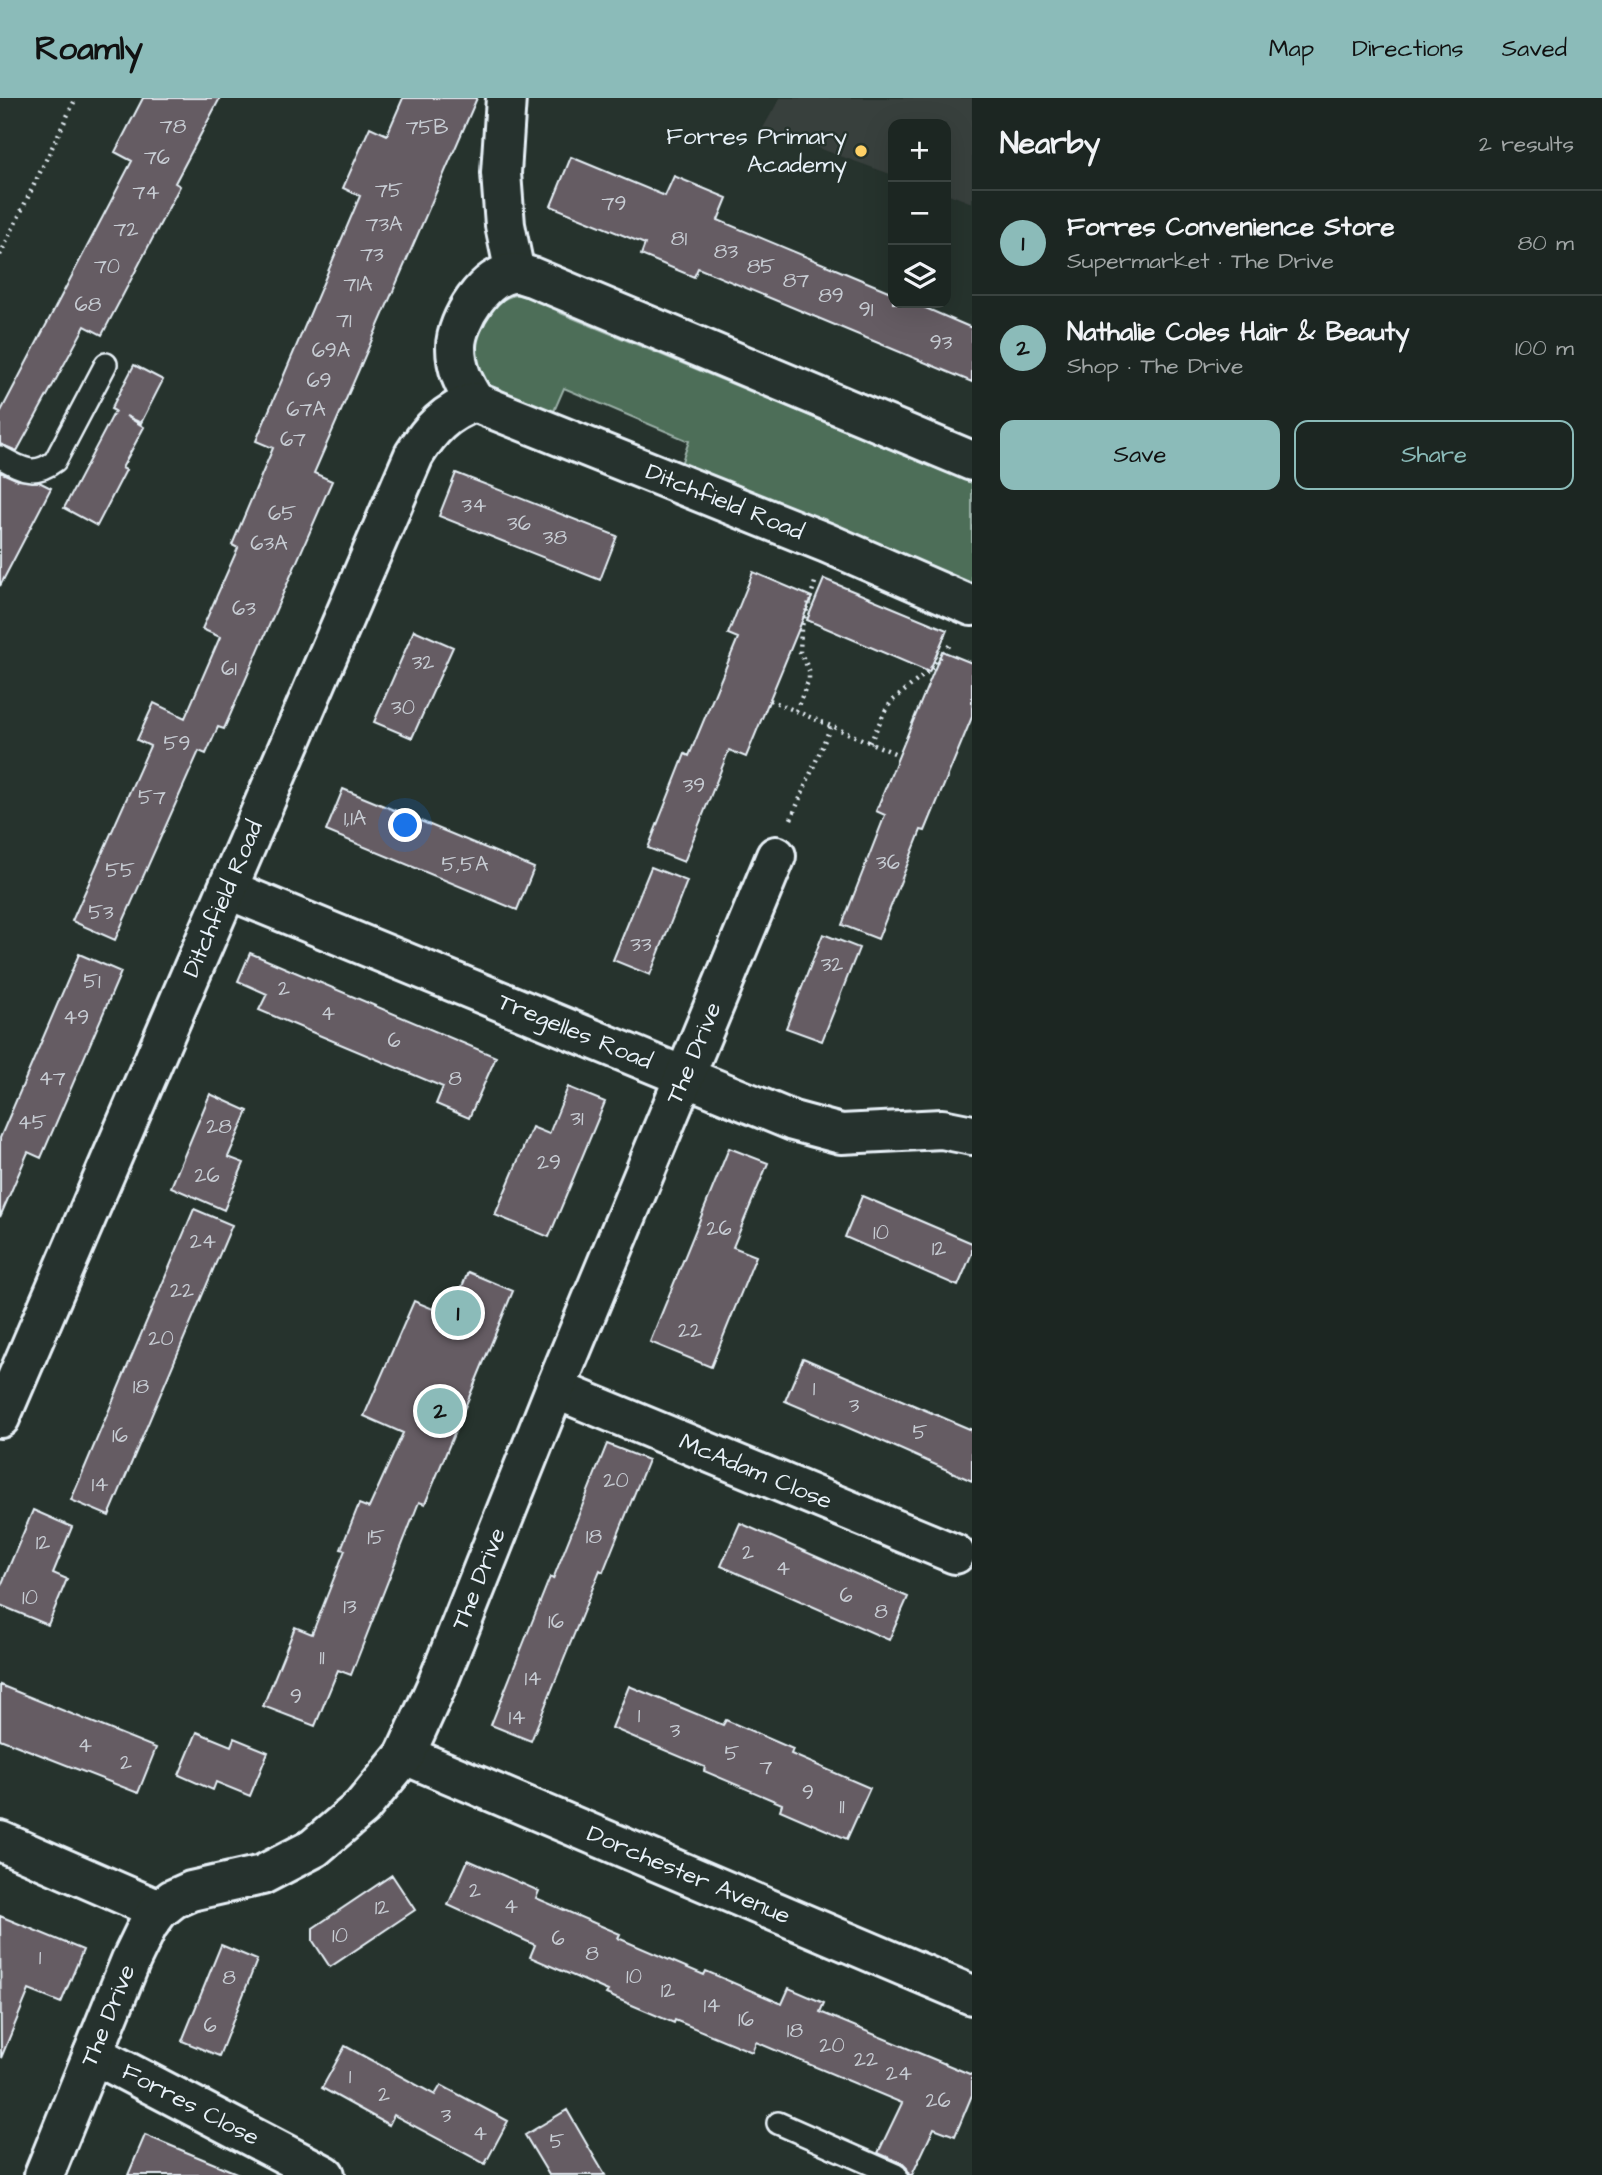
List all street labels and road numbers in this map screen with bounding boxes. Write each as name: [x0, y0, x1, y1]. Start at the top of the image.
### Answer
street label: Ditchfield Road: [641, 455, 809, 549]
street label: Ditchfield Road: [174, 815, 272, 983]
street label: Tregelles Road: [493, 985, 657, 1079]
street label: The Drive: [658, 997, 730, 1109]
street label: McAdam Close: [674, 1425, 837, 1518]
street label: The Drive: [443, 1523, 515, 1635]
street label: Dorchester Avenue: [582, 1817, 796, 1933]
street label: The Drive: [73, 1959, 144, 2072]
street label: Forres Close: [116, 2055, 265, 2155]

